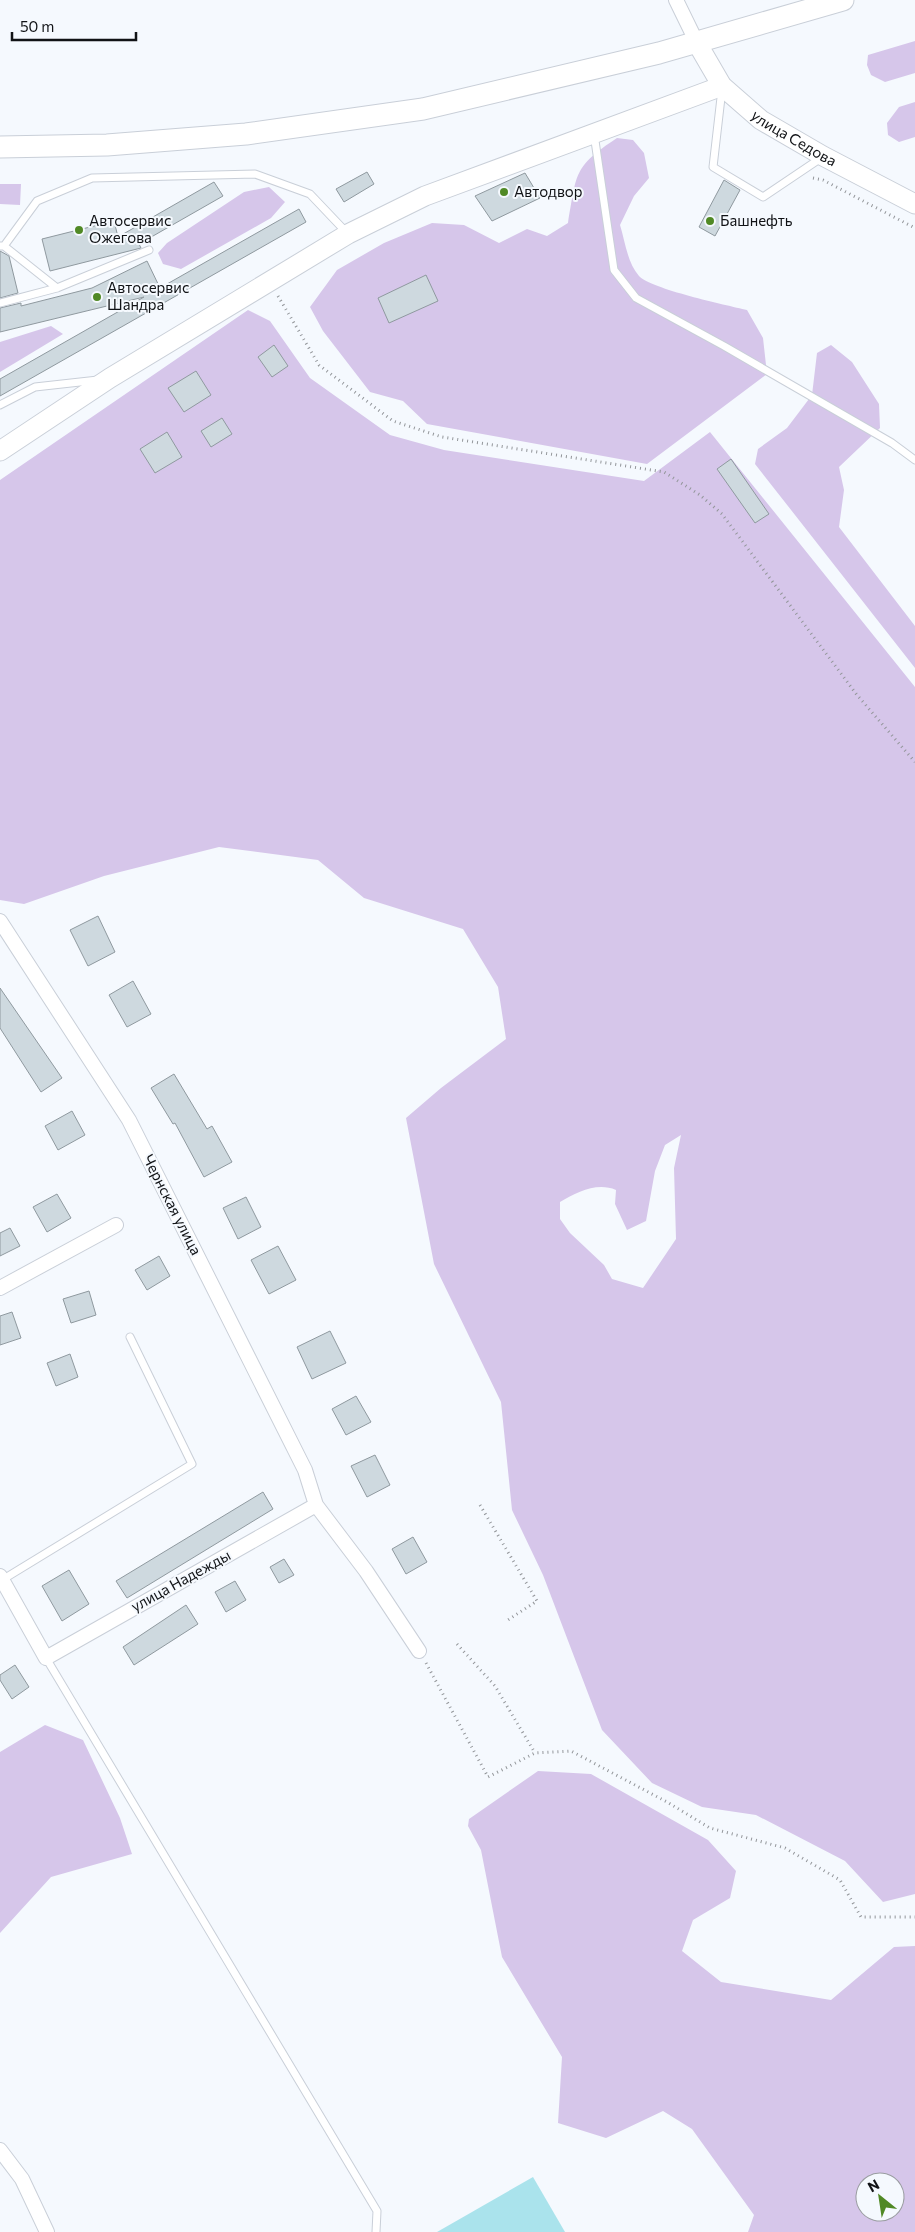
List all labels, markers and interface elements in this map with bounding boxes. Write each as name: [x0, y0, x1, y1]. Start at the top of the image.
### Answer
scale bar: [12, 10, 136, 42]
text: 50 m: [20, 17, 54, 35]
street label: улица Седова: [748, 106, 840, 169]
place label: Автодвор: [514, 182, 583, 200]
marker: Автодвор: [498, 186, 510, 198]
place label: Автосервис Ожегова: [89, 211, 171, 246]
place label: Башнефть: [720, 211, 793, 229]
marker: Башнефть: [704, 215, 716, 227]
marker: Автосервис Ожегова: [73, 224, 85, 236]
place label: Автосервис Шандра: [107, 278, 189, 313]
marker: Автосервис Шандра: [91, 291, 103, 303]
street label: Чернская улица: [140, 1151, 206, 1258]
street label: улица Надежды: [128, 1545, 233, 1615]
north arrow: [855, 2172, 905, 2222]
text: N: [864, 2175, 882, 2195]

